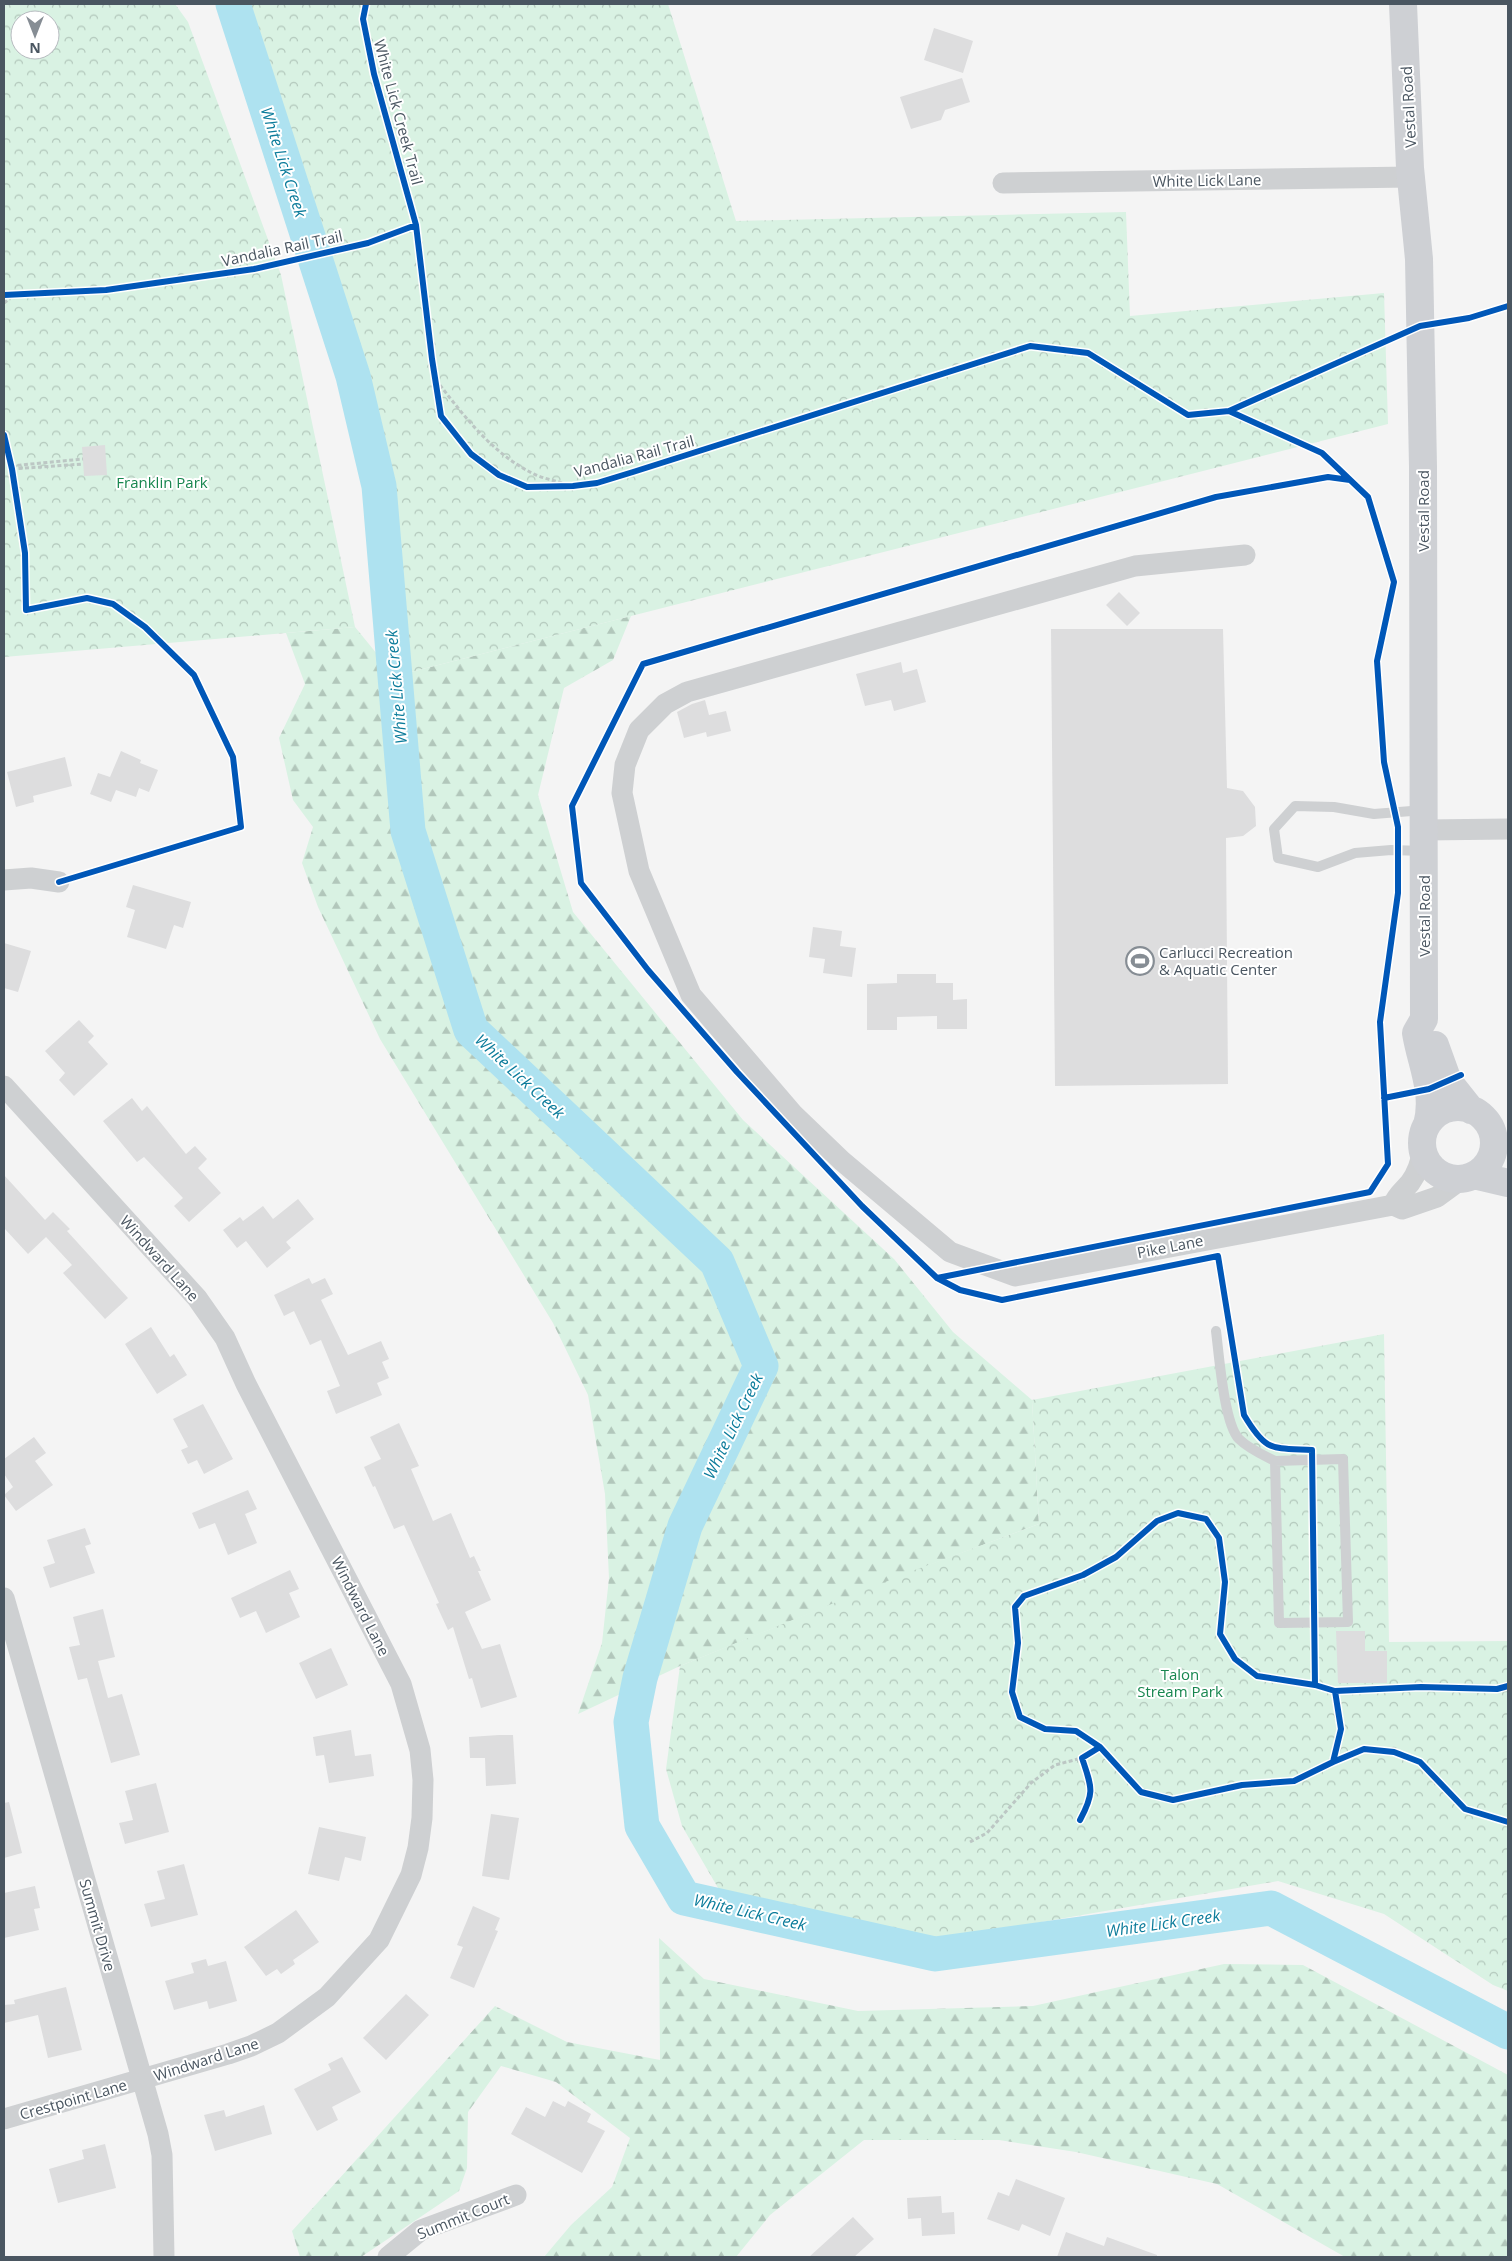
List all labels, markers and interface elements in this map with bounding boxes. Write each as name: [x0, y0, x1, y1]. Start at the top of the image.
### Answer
north arrow: [10, 10, 60, 60]
street label: White Lick Creek Trail: [370, 37, 428, 187]
text: N: [29, 39, 41, 58]
street label: Vestal Road: [1396, 66, 1420, 148]
water label: White Lick Creek: [256, 104, 313, 221]
street label: White Lick Lane: [1152, 169, 1262, 191]
street label: Vandalia Rail Trail: [220, 225, 344, 271]
street label: Vandalia Rail Trail: [572, 430, 696, 482]
street label: Vestal Road: [1413, 470, 1433, 552]
park label: Franklin Park: [116, 472, 208, 492]
water label: White Lick Creek: [380, 628, 412, 745]
street label: Vestal Road: [1414, 875, 1434, 957]
place label: Carlucci Recreation & Aquatic Center: [1159, 942, 1293, 979]
sports icon: Carlucci Recreation & Aquatic Center: [1125, 946, 1155, 976]
water label: White Lick Creek: [471, 1029, 570, 1124]
street label: Windward Lane: [116, 1211, 204, 1305]
street label: Pike Lane: [1135, 1230, 1205, 1262]
water label: White Lick Creek: [698, 1369, 769, 1482]
street label: Windward Lane: [327, 1553, 395, 1659]
park label: Talon Stream Park: [1137, 1664, 1223, 1701]
street label: Summit Drive: [75, 1877, 121, 1973]
water label: White Lick Creek: [692, 1888, 810, 1936]
water label: White Lick Creek: [1105, 1904, 1223, 1942]
street label: Windward Lane: [151, 2033, 261, 2085]
street label: Crestpoint Lane: [17, 2074, 129, 2124]
street label: Summit Court: [414, 2188, 512, 2244]

